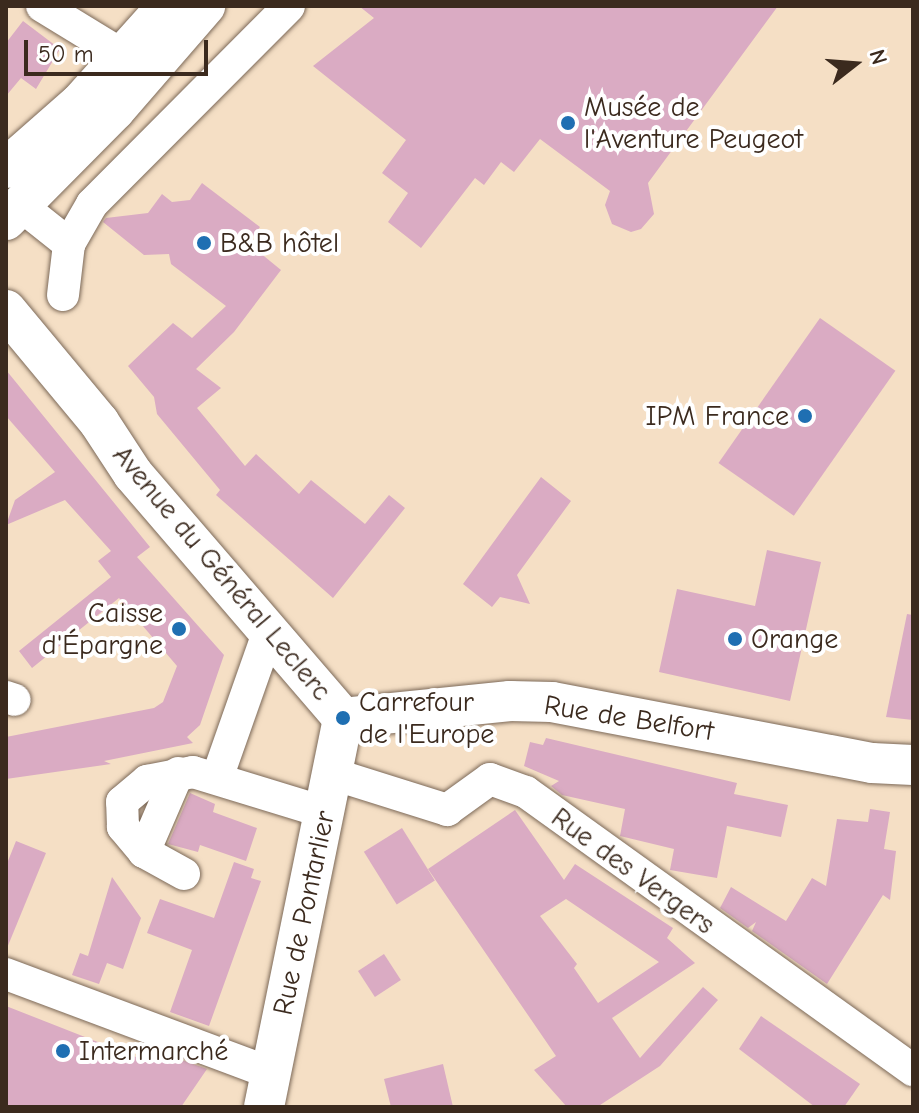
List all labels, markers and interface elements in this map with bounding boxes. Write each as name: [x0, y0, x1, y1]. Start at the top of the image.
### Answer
scale bar: [28, 24, 212, 74]
north arrow: [815, 24, 895, 104]
text: 50 m: [38, 40, 94, 68]
text: N: [863, 46, 892, 68]
place label: Musée de l'Aventure Peugeot: [584, 90, 803, 156]
marker: Musée de l'Aventure Peugeot: [559, 114, 577, 132]
place label: B&B hôtel: [220, 226, 339, 260]
marker: B&B hôtel: [195, 234, 213, 252]
place label: IPM France: [645, 399, 789, 433]
marker: IPM France: [796, 407, 814, 425]
street label: Avenue du Général Leclerc: [106, 439, 338, 707]
place label: Caisse d'Épargne: [42, 596, 163, 662]
marker: Caisse d'Épargne: [170, 620, 188, 638]
place label: Orange: [751, 622, 838, 656]
marker: Orange: [726, 630, 744, 648]
place label: Carrefour de l'Europe: [359, 685, 494, 751]
street label: Rue de Belfort: [542, 688, 716, 748]
marker: Carrefour de l'Europe: [334, 709, 352, 727]
street label: Rue des Vergers: [545, 801, 721, 941]
street label: Rue de Pontarlier: [266, 808, 342, 1018]
place label: Intermarché: [79, 1034, 228, 1068]
marker: Intermarché: [54, 1042, 72, 1060]

